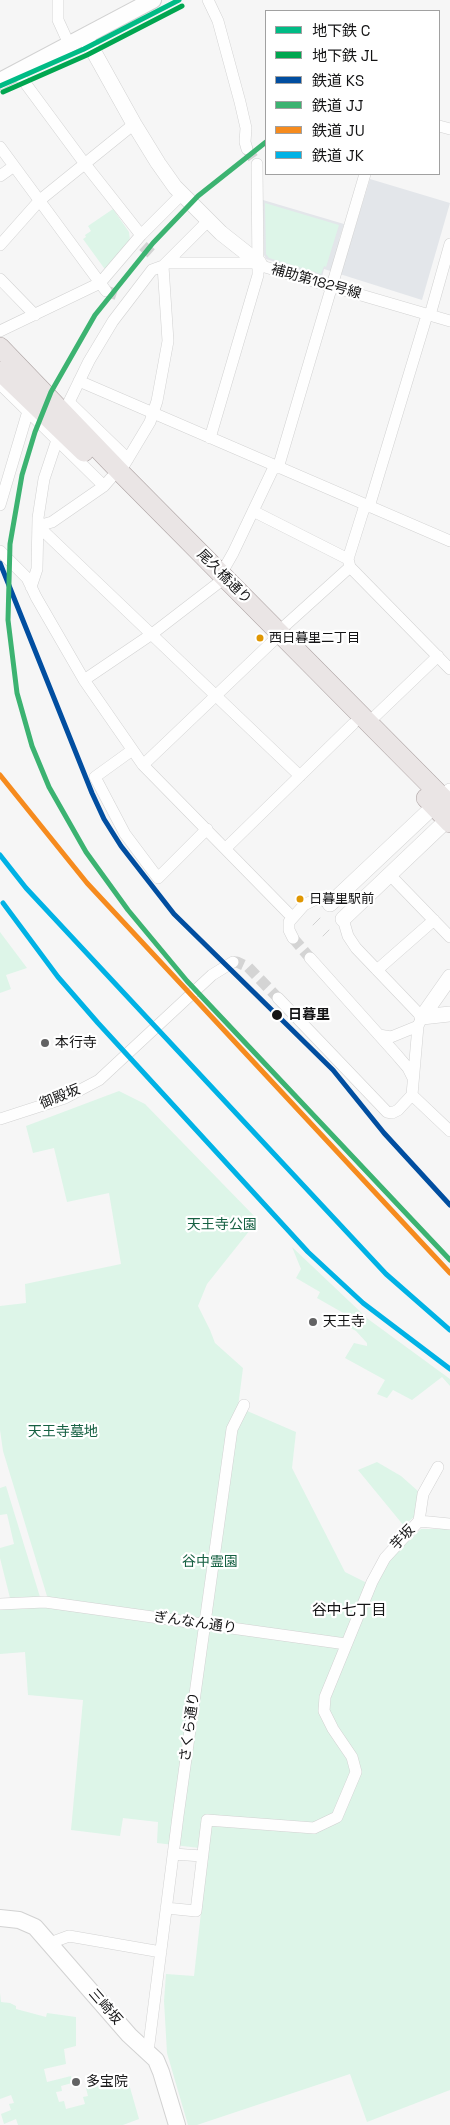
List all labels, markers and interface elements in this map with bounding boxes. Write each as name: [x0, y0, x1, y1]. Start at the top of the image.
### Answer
legend: [265, 10, 440, 175]
text: 地下鉄 C: [312, 21, 371, 40]
text: 地下鉄 JL: [312, 46, 378, 65]
text: 鉄道 KS: [312, 71, 364, 90]
text: 鉄道 JJ: [312, 96, 363, 115]
text: 鉄道 JU: [312, 121, 365, 140]
text: 鉄道 JK: [312, 146, 364, 165]
street label: 補助第182号線: [269, 261, 363, 303]
street label: 尾久橋通り: [193, 546, 255, 608]
place label: 西日暮里二丁目: [269, 630, 360, 646]
marker: 西日暮里二丁目: [255, 633, 265, 643]
place label: 日暮里駅前: [309, 891, 374, 907]
marker: 日暮里駅前: [295, 894, 305, 904]
place label: 日暮里: [288, 1007, 330, 1023]
marker: 日暮里: [270, 1008, 284, 1022]
place label: 本行寺: [55, 1035, 97, 1051]
marker: 本行寺: [39, 1037, 51, 1049]
street label: 御殿坂: [37, 1081, 83, 1113]
park label: 天王寺公園: [187, 1217, 257, 1233]
place label: 天王寺: [323, 1314, 365, 1330]
marker: 天王寺: [307, 1316, 319, 1328]
park label: 天王寺墓地: [28, 1424, 98, 1440]
street label: 芋坂: [387, 1522, 419, 1554]
park label: 谷中霊園: [182, 1554, 238, 1570]
district label: 谷中七丁目: [312, 1602, 386, 1620]
street label: ぎんなん通り: [152, 1609, 238, 1637]
street label: さくら通り: [177, 1691, 203, 1763]
street label: 三崎坂: [85, 1986, 125, 2028]
place label: 多宝院: [86, 2074, 128, 2090]
marker: 多宝院: [70, 2076, 82, 2088]

